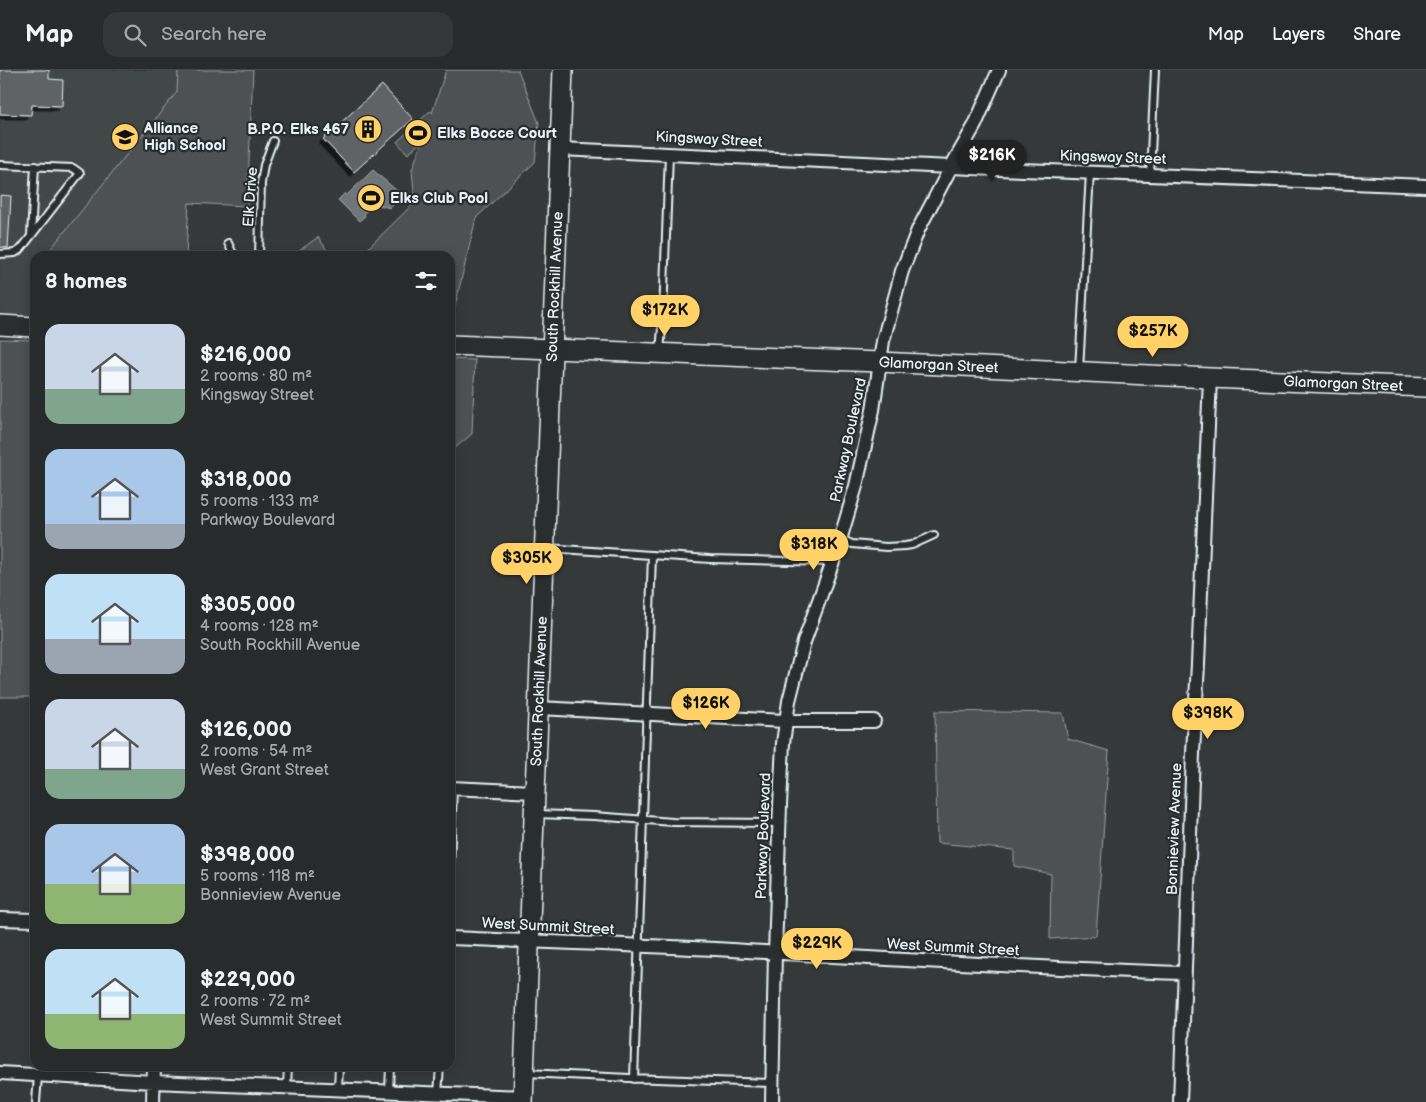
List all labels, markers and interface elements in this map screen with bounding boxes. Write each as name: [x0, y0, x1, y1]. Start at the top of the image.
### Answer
search box: [103, 12, 453, 57]
text: Map: [25, 20, 73, 49]
icon: search: [121, 21, 149, 49]
text: Search here: [161, 23, 267, 46]
text: Map: [1208, 24, 1244, 45]
text: Layers: [1272, 24, 1325, 45]
text: Share: [1353, 24, 1401, 45]
building icon: B.P.O. Elks 467: [353, 114, 383, 144]
sports icon: Elks Bocce Court: [403, 118, 433, 148]
place label: Alliance High School: [143, 119, 226, 155]
place label: B.P.O. Elks 467: [247, 120, 349, 139]
school or university icon: Alliance High School: [110, 122, 140, 152]
place label: Elks Bocce Court: [437, 124, 557, 143]
street label: Kingsway Street: [655, 127, 763, 152]
pin: $216K: [957, 140, 1027, 182]
text: $216K: [968, 146, 1016, 165]
street label: Kingsway Street: [1059, 146, 1167, 169]
street label: Elk Drive: [239, 166, 262, 228]
sports icon: Elks Club Pool: [356, 183, 386, 213]
place label: Elks Club Pool: [390, 189, 488, 208]
street label: South Rockhill Avenue: [543, 211, 568, 362]
icon: filters: [412, 267, 440, 295]
text: 8 homes: [45, 269, 127, 294]
pin: $172K: [630, 294, 700, 337]
text: $172K: [642, 301, 688, 320]
pin: $257K: [1118, 316, 1188, 358]
text: $257K: [1128, 322, 1178, 341]
text: $216,000: [200, 342, 291, 367]
icon: home: [85, 344, 145, 404]
street label: Glamorgan Street: [878, 353, 999, 378]
text: 2 rooms · 80 m²: [200, 367, 312, 386]
street label: Glamorgan Street: [1283, 372, 1404, 396]
street label: Parkway Boulevard: [826, 376, 871, 504]
text: Kingsway Street: [200, 386, 314, 405]
text: $318,000: [200, 467, 291, 492]
icon: home: [85, 469, 145, 529]
text: 5 rooms · 133 m²: [200, 492, 319, 511]
text: Parkway Boulevard: [200, 511, 335, 530]
pin: $318K: [779, 528, 849, 571]
text: $318K: [790, 535, 838, 554]
pin: $305K: [492, 542, 562, 585]
text: $305K: [502, 549, 552, 568]
text: $305,000: [200, 592, 295, 617]
icon: home: [85, 594, 145, 654]
street label: South Rockhill Avenue: [527, 616, 552, 767]
text: 4 rooms · 128 m²: [200, 617, 319, 636]
text: South Rockhill Avenue: [200, 636, 360, 655]
pin: $126K: [671, 688, 741, 730]
text: $126K: [682, 694, 730, 713]
pin: $398K: [1173, 698, 1243, 740]
text: $398K: [1183, 704, 1233, 723]
text: $126,000: [200, 717, 292, 742]
icon: home: [85, 719, 145, 779]
text: 2 rooms · 54 m²: [200, 742, 312, 761]
text: West Grant Street: [200, 761, 329, 780]
street label: Bonnieview Avenue: [1163, 763, 1186, 895]
street label: Parkway Boulevard: [752, 772, 775, 900]
text: $398,000: [200, 842, 295, 867]
icon: home: [85, 844, 145, 904]
text: 5 rooms · 118 m²: [200, 867, 315, 886]
text: Bonnieview Avenue: [200, 886, 341, 905]
street label: West Summit Street: [481, 914, 615, 939]
pin: $229K: [782, 928, 852, 970]
text: $229K: [792, 934, 842, 953]
street label: West Summit Street: [886, 935, 1020, 960]
text: $229,000: [200, 967, 295, 992]
icon: home: [85, 969, 145, 1029]
text: 2 rooms · 72 m²: [200, 992, 310, 1011]
text: West Summit Street: [200, 1011, 342, 1030]

